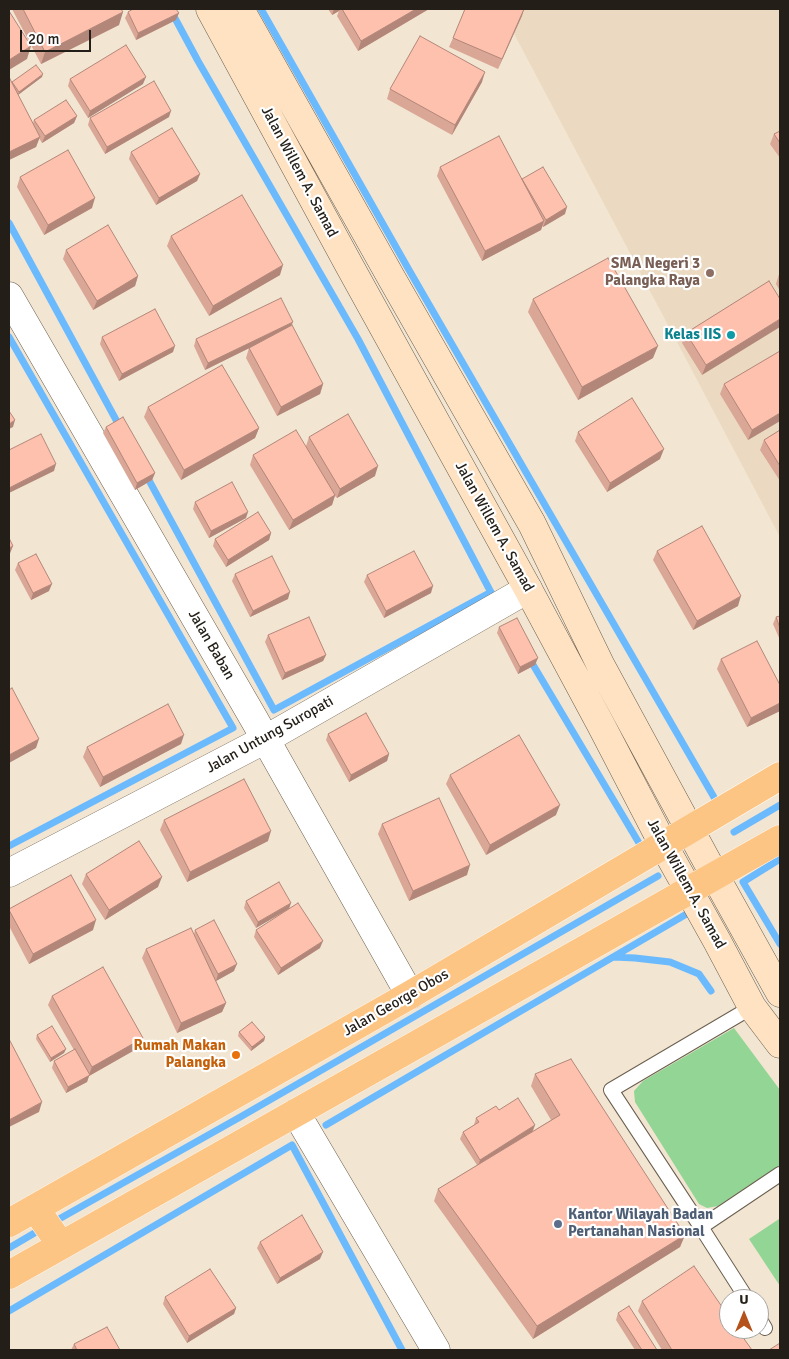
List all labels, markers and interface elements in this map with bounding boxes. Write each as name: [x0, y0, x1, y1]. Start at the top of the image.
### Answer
scale bar: [22, 20, 94, 52]
text: 20 m: [28, 30, 59, 48]
street label: Jalan Willem A. Samad: [257, 103, 341, 241]
place label: SMA Negeri 3 Palangka Raya: [605, 255, 700, 290]
marker: SMA Negeri 3 Palangka Raya: [704, 267, 716, 279]
place label: Kelas IIS: [664, 326, 721, 344]
marker: Kelas IIS: [725, 329, 737, 341]
street label: Jalan Willem A. Samad: [451, 459, 537, 595]
street label: Jalan Baban: [184, 607, 238, 683]
street label: Jalan Untung Suropati: [203, 692, 337, 778]
street label: Jalan Willem A. Samad: [643, 816, 729, 952]
street label: Jalan George Obos: [340, 966, 452, 1040]
place label: Rumah Makan Palangka: [134, 1037, 226, 1072]
marker: Rumah Makan Palangka: [230, 1049, 242, 1061]
place label: Kantor Wilayah Badan Pertanahan Nasional: [568, 1206, 713, 1241]
marker: Kantor Wilayah Badan Pertanahan Nasional: [552, 1218, 564, 1230]
north arrow: [719, 1289, 769, 1339]
text: U: [739, 1291, 749, 1308]

